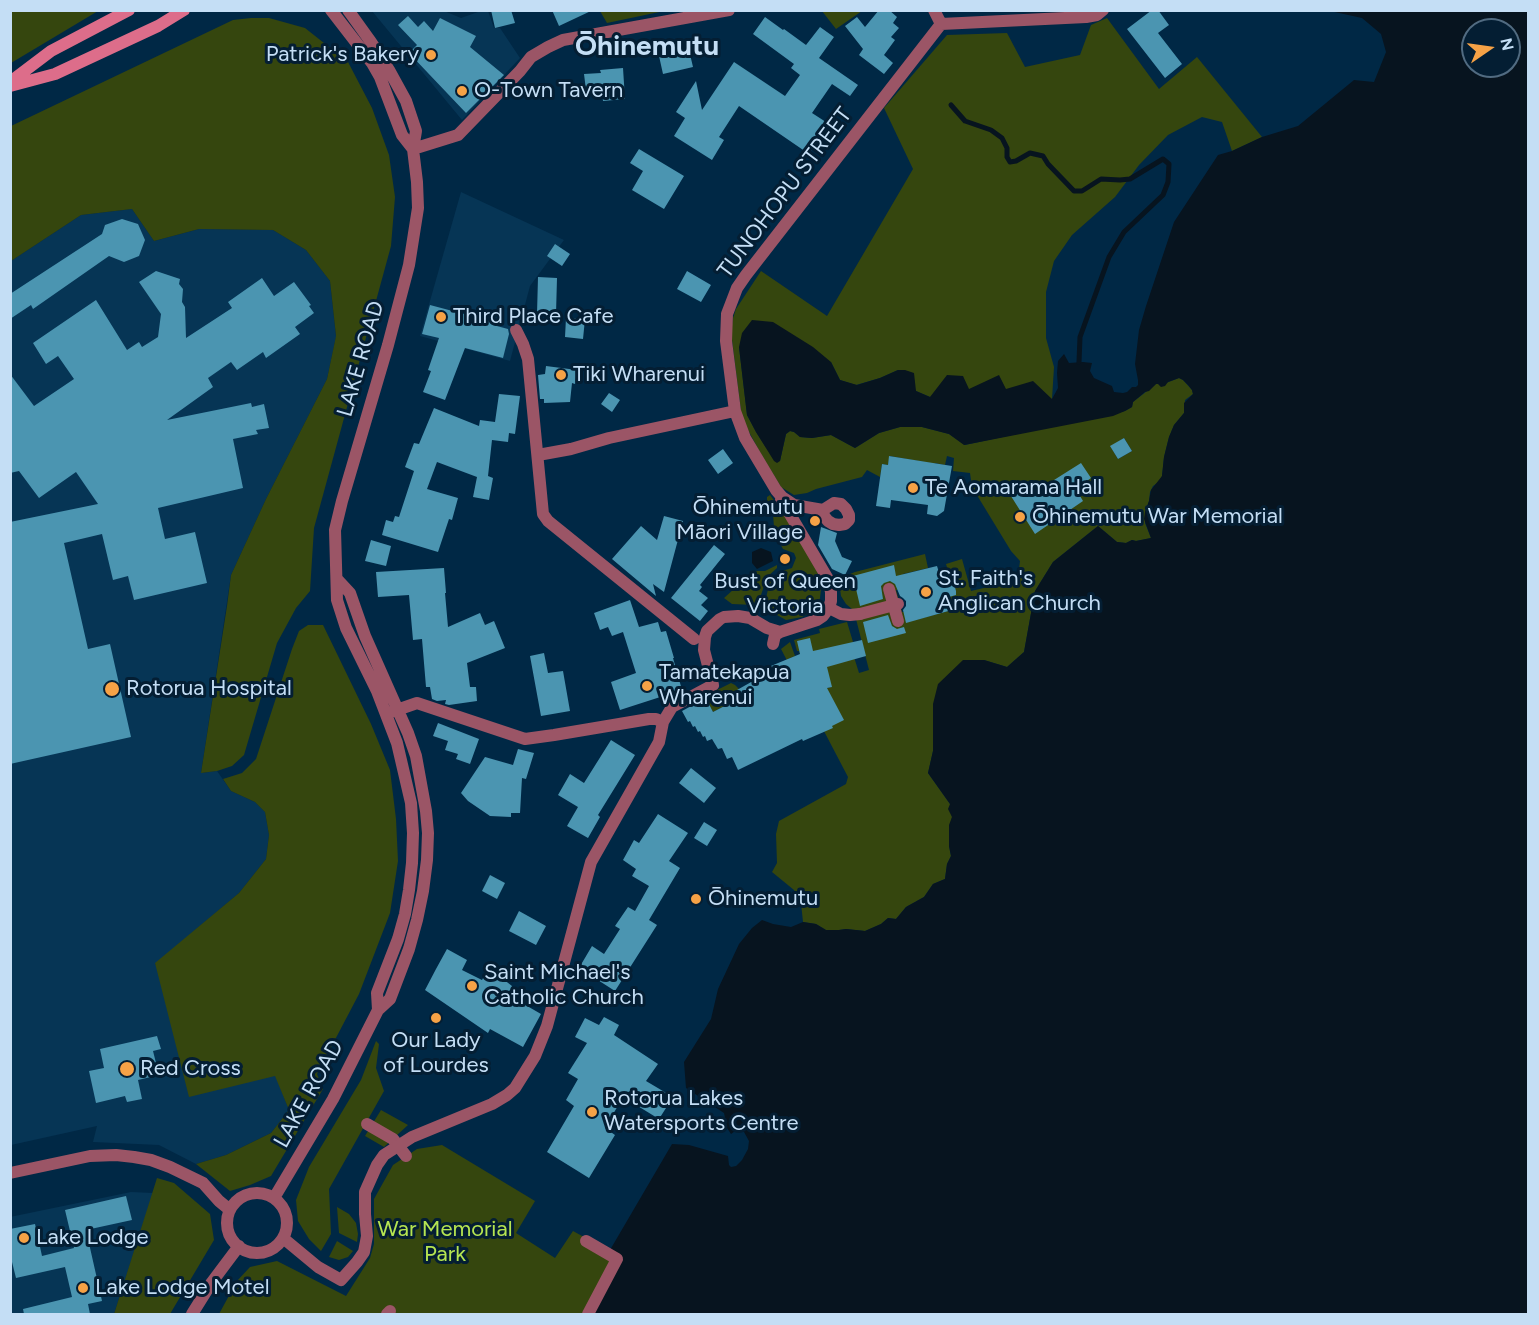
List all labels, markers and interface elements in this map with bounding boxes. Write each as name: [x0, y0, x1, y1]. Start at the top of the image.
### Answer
north arrow: [1461, 18, 1521, 78]
district label: Ōhinemutu: [575, 30, 719, 64]
text: N: [1496, 36, 1518, 52]
place label: Patrick's Bakery: [266, 42, 419, 68]
marker: Patrick's Bakery: [424, 48, 438, 62]
place label: O-Town Tavern: [474, 78, 623, 104]
marker: O-Town Tavern: [455, 84, 469, 98]
street label: TUNOHOPU STREET: [712, 103, 858, 283]
street label: LAKE ROAD: [332, 298, 390, 420]
place label: Third Place Cafe: [453, 304, 614, 330]
marker: Third Place Cafe: [434, 310, 448, 324]
place label: Tiki Wharenui: [573, 362, 705, 388]
marker: Tiki Wharenui: [554, 368, 568, 382]
place label: Te Aomarama Hall: [925, 475, 1102, 501]
marker: Te Aomarama Hall: [906, 481, 920, 495]
place label: Ōhinemutu Māori Village: [676, 495, 803, 546]
place label: Ōhinemutu War Memorial: [1032, 504, 1283, 530]
marker: Ōhinemutu War Memorial: [1013, 510, 1027, 524]
marker: Ōhinemutu Māori Village: [808, 514, 822, 528]
marker: Bust of Queen Victoria: [778, 552, 792, 566]
place label: St. Faith's Anglican Church: [938, 566, 1101, 618]
place label: Bust of Queen Victoria: [714, 569, 856, 620]
marker: St. Faith's Anglican Church: [919, 585, 933, 599]
place label: Tamatekapua Wharenui: [659, 660, 789, 712]
place label: Rotorua Hospital: [126, 676, 292, 702]
marker: Tamatekapua Wharenui: [640, 679, 654, 693]
marker: Rotorua Hospital: [103, 680, 121, 698]
place label: Ōhinemutu: [708, 886, 818, 912]
marker: Ōhinemutu: [689, 892, 703, 906]
place label: Saint Michael's Catholic Church: [484, 960, 644, 1011]
marker: Saint Michael's Catholic Church: [465, 979, 479, 993]
marker: Our Lady of Lourdes: [429, 1011, 443, 1025]
place label: Our Lady of Lourdes: [383, 1028, 489, 1080]
street label: LAKE ROAD: [269, 1036, 349, 1152]
place label: Red Cross: [140, 1056, 241, 1082]
marker: Red Cross: [118, 1060, 136, 1078]
place label: Rotorua Lakes Watersports Centre: [604, 1086, 799, 1138]
marker: Rotorua Lakes Watersports Centre: [585, 1105, 599, 1119]
park label: War Memorial Park: [377, 1217, 513, 1268]
place label: Lake Lodge: [36, 1225, 149, 1251]
marker: Lake Lodge: [17, 1231, 31, 1245]
place label: Lake Lodge Motel: [95, 1275, 269, 1301]
marker: Lake Lodge Motel: [76, 1281, 90, 1295]

